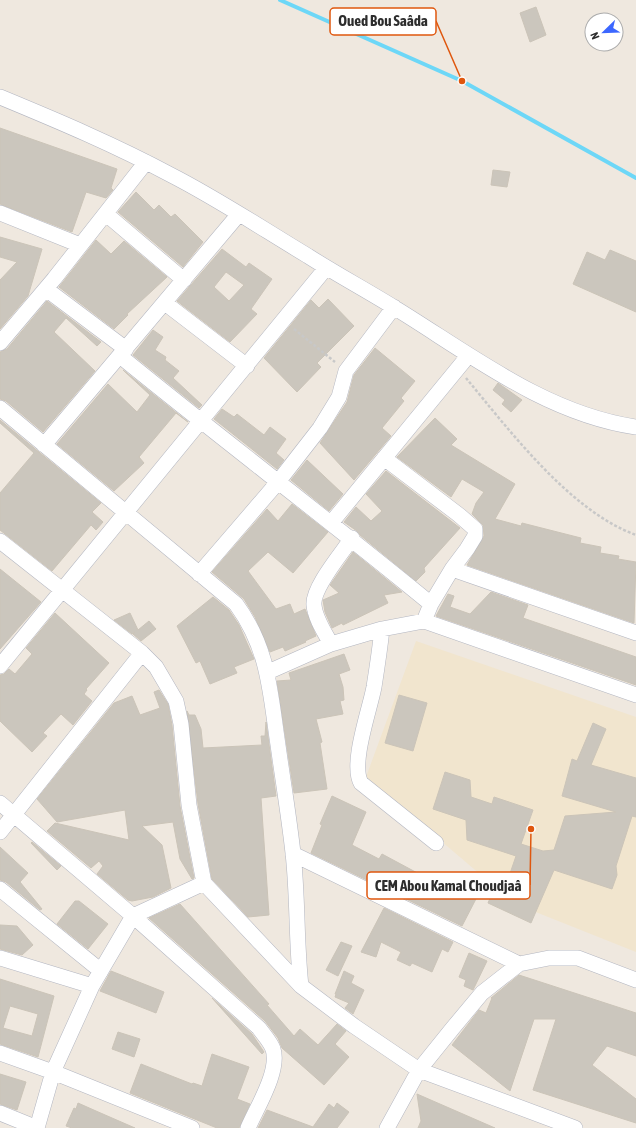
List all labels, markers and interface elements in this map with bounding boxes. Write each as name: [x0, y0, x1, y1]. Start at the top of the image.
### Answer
callout: Oued Bou Saâda: [330, 8, 436, 35]
text: Oued Bou Saâda: [338, 12, 428, 29]
north arrow: [584, 12, 624, 52]
text: N: [588, 31, 602, 41]
callout: CEM Abou Kamal Choudjaâ: [367, 872, 530, 899]
text: CEM Abou Kamal Choudjaâ: [375, 877, 521, 894]

